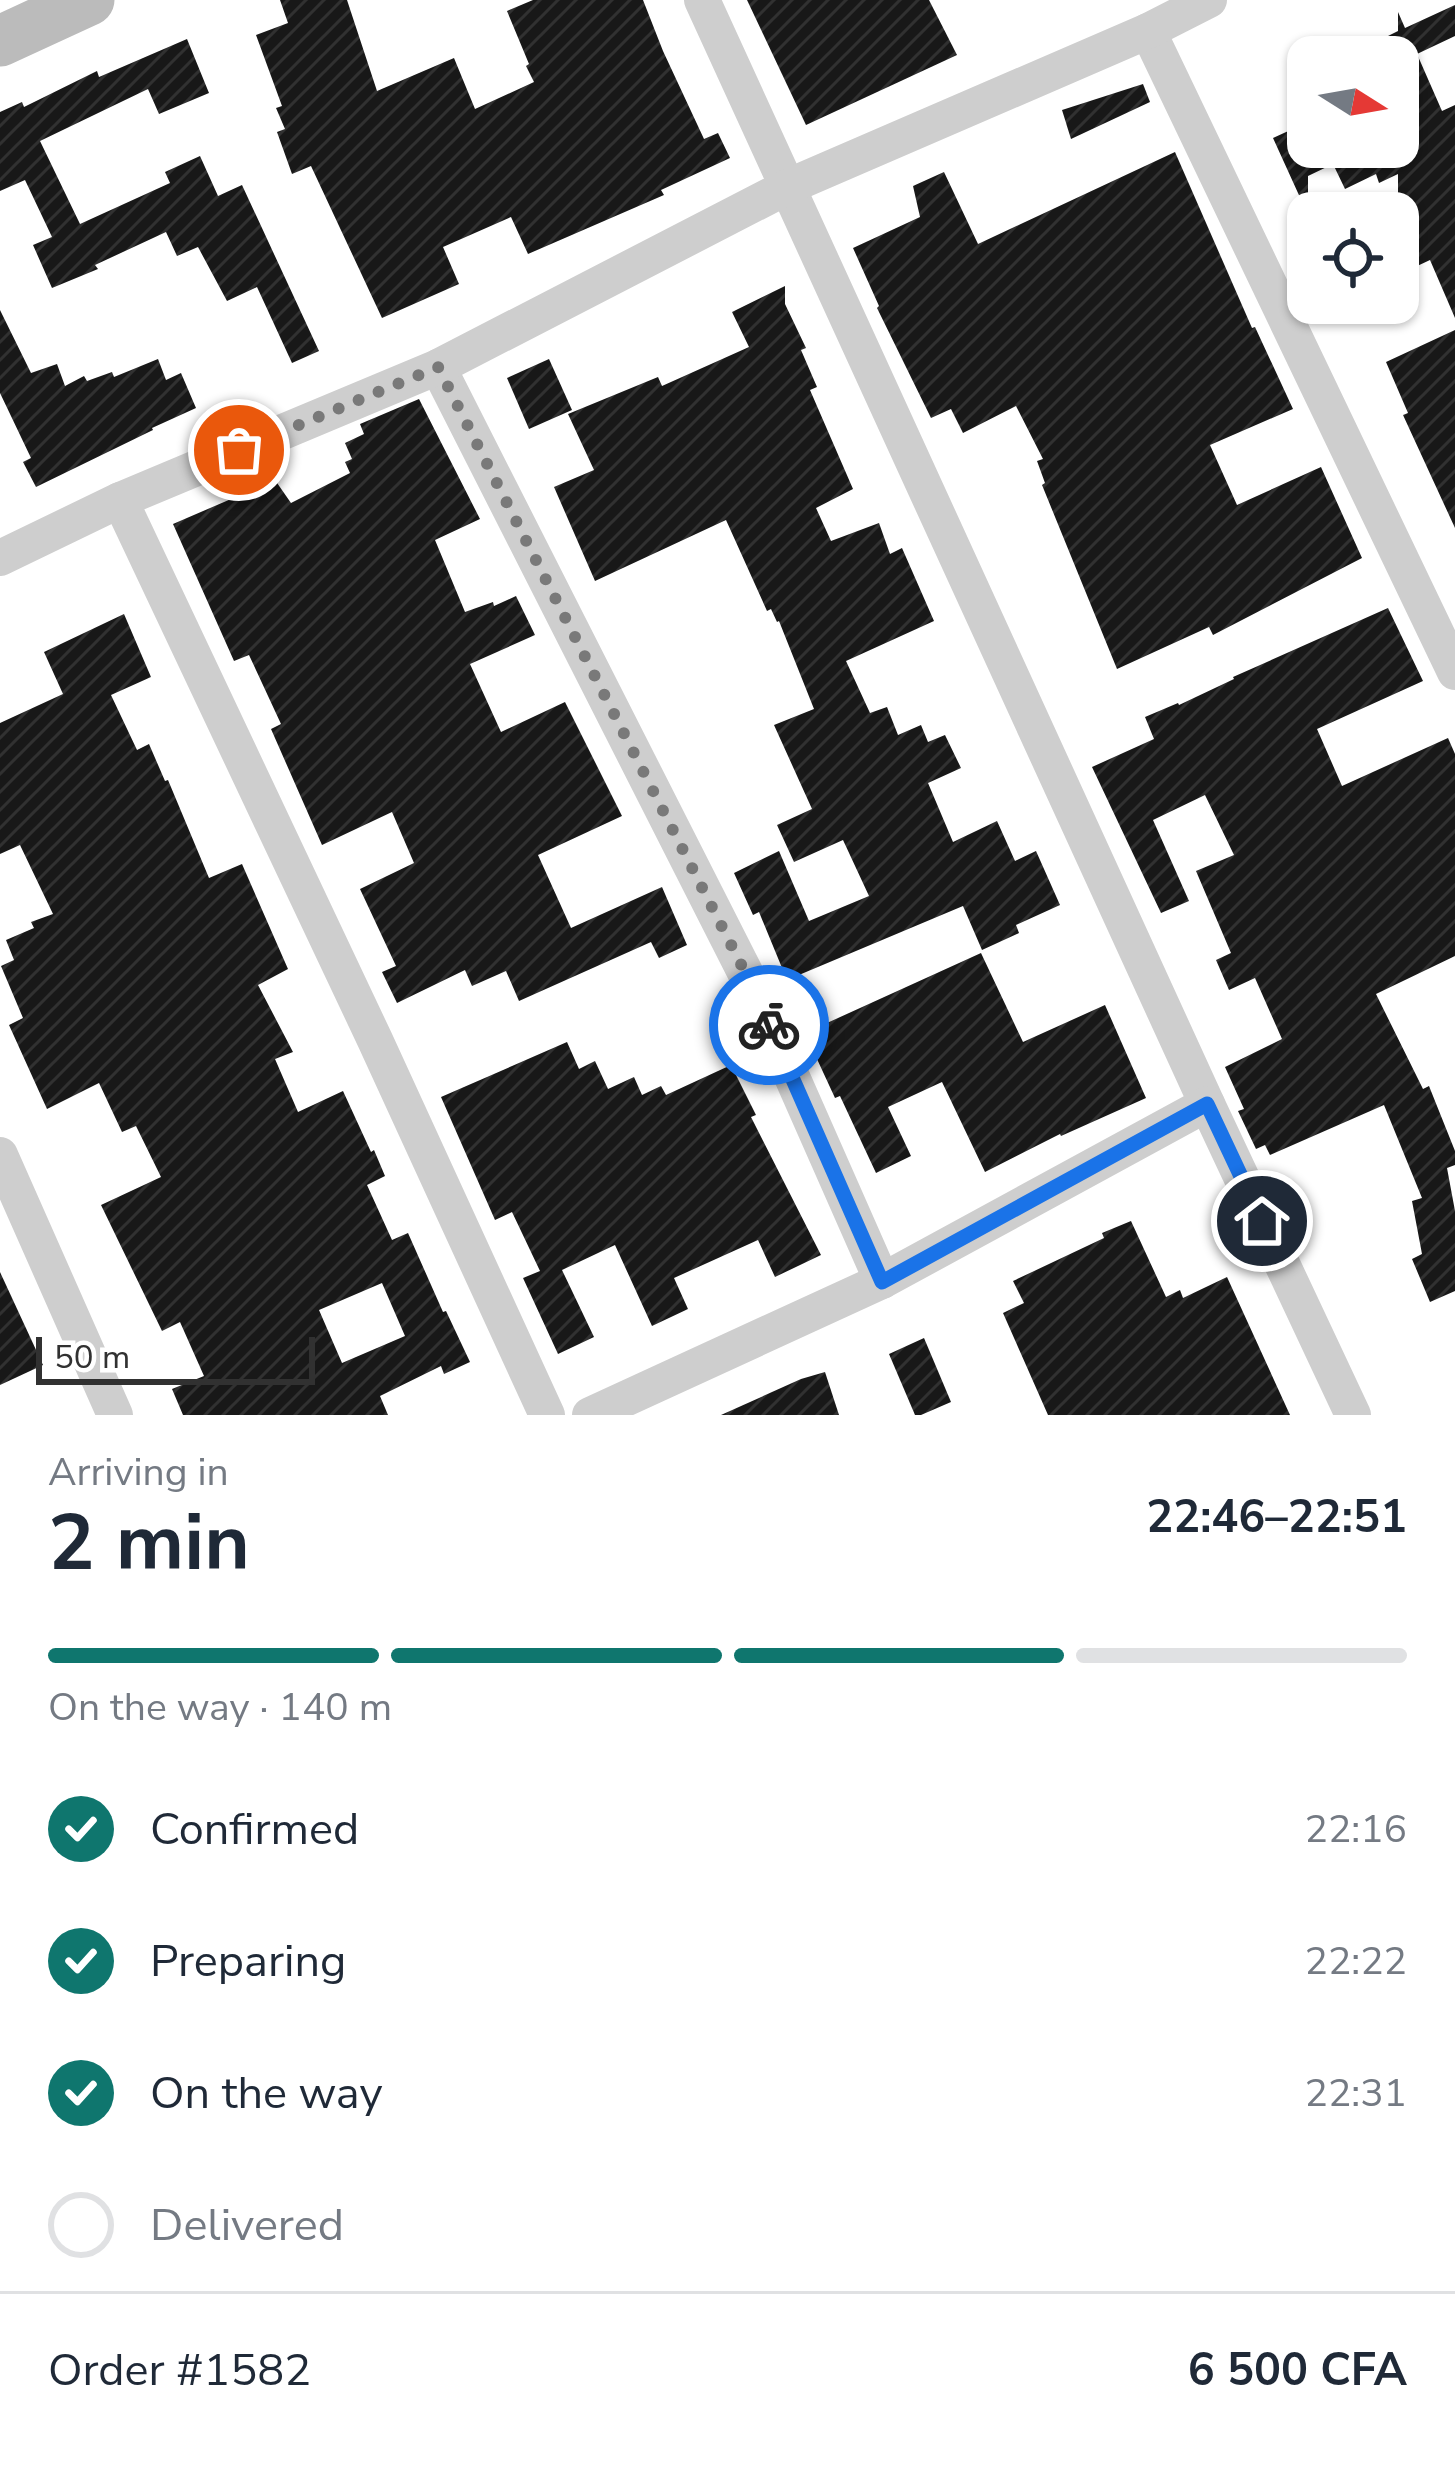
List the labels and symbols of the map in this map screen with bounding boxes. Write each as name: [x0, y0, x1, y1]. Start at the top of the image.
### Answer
north arrow: [1287, 36, 1419, 168]
pin: [188, 399, 290, 501]
courier: [709, 965, 829, 1085]
pin: [1211, 1170, 1313, 1272]
scale bar: [36, 1331, 315, 1384]

